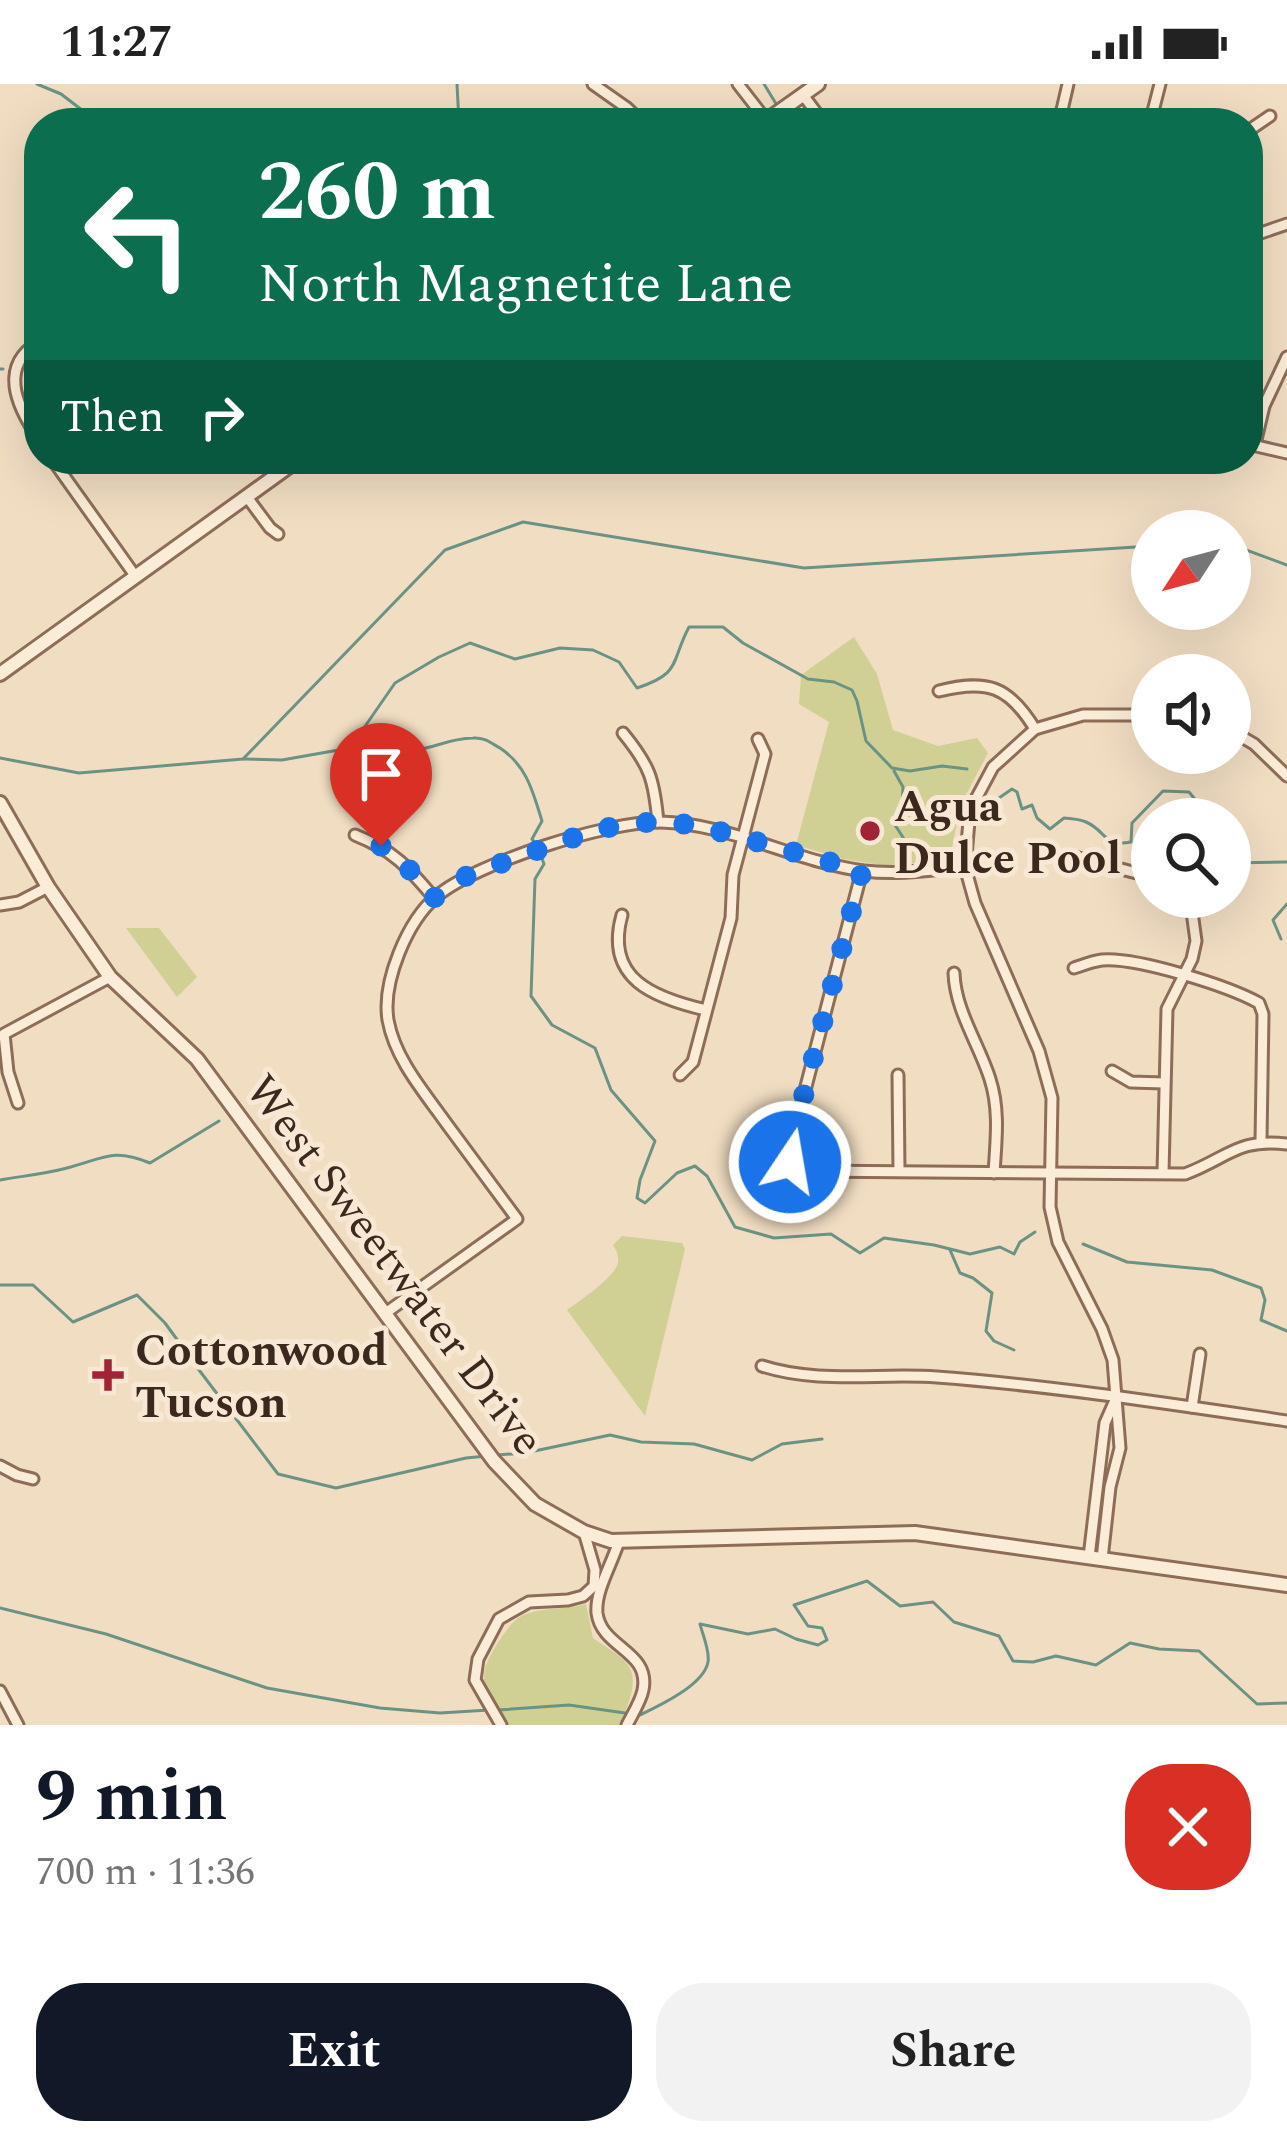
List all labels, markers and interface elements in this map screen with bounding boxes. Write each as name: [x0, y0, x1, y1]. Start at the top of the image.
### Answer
text: 11:27: [60, 8, 173, 77]
text: 260 m: [258, 129, 496, 257]
icon: left: [60, 156, 216, 312]
text: North Magnetite Lane: [258, 244, 793, 326]
text: Then: [60, 383, 165, 452]
icon: right: [189, 384, 255, 450]
north arrow: [1131, 510, 1251, 630]
map controls: [1131, 510, 1251, 918]
button: sound: [1131, 654, 1251, 774]
pin: [330, 723, 432, 846]
icon: arrive: [348, 741, 414, 807]
place label: Agua Dulce Pool: [894, 773, 1121, 894]
button: search: [1131, 798, 1251, 918]
marker: Agua Dulce Pool: [857, 818, 883, 844]
street label: West Sweetwater Drive: [227, 1060, 561, 1471]
position arrow: [727, 1099, 853, 1225]
place label: Cottonwood Tucson: [135, 1317, 388, 1438]
marker: Cottonwood Tucson: [92, 1359, 124, 1391]
text: 9 min: [36, 1743, 228, 1852]
button: close: [1125, 1764, 1251, 1890]
text: 700 m · 11:36: [36, 1843, 255, 1902]
button: Exit: [36, 1983, 632, 2121]
button: Share: [656, 1983, 1251, 2121]

